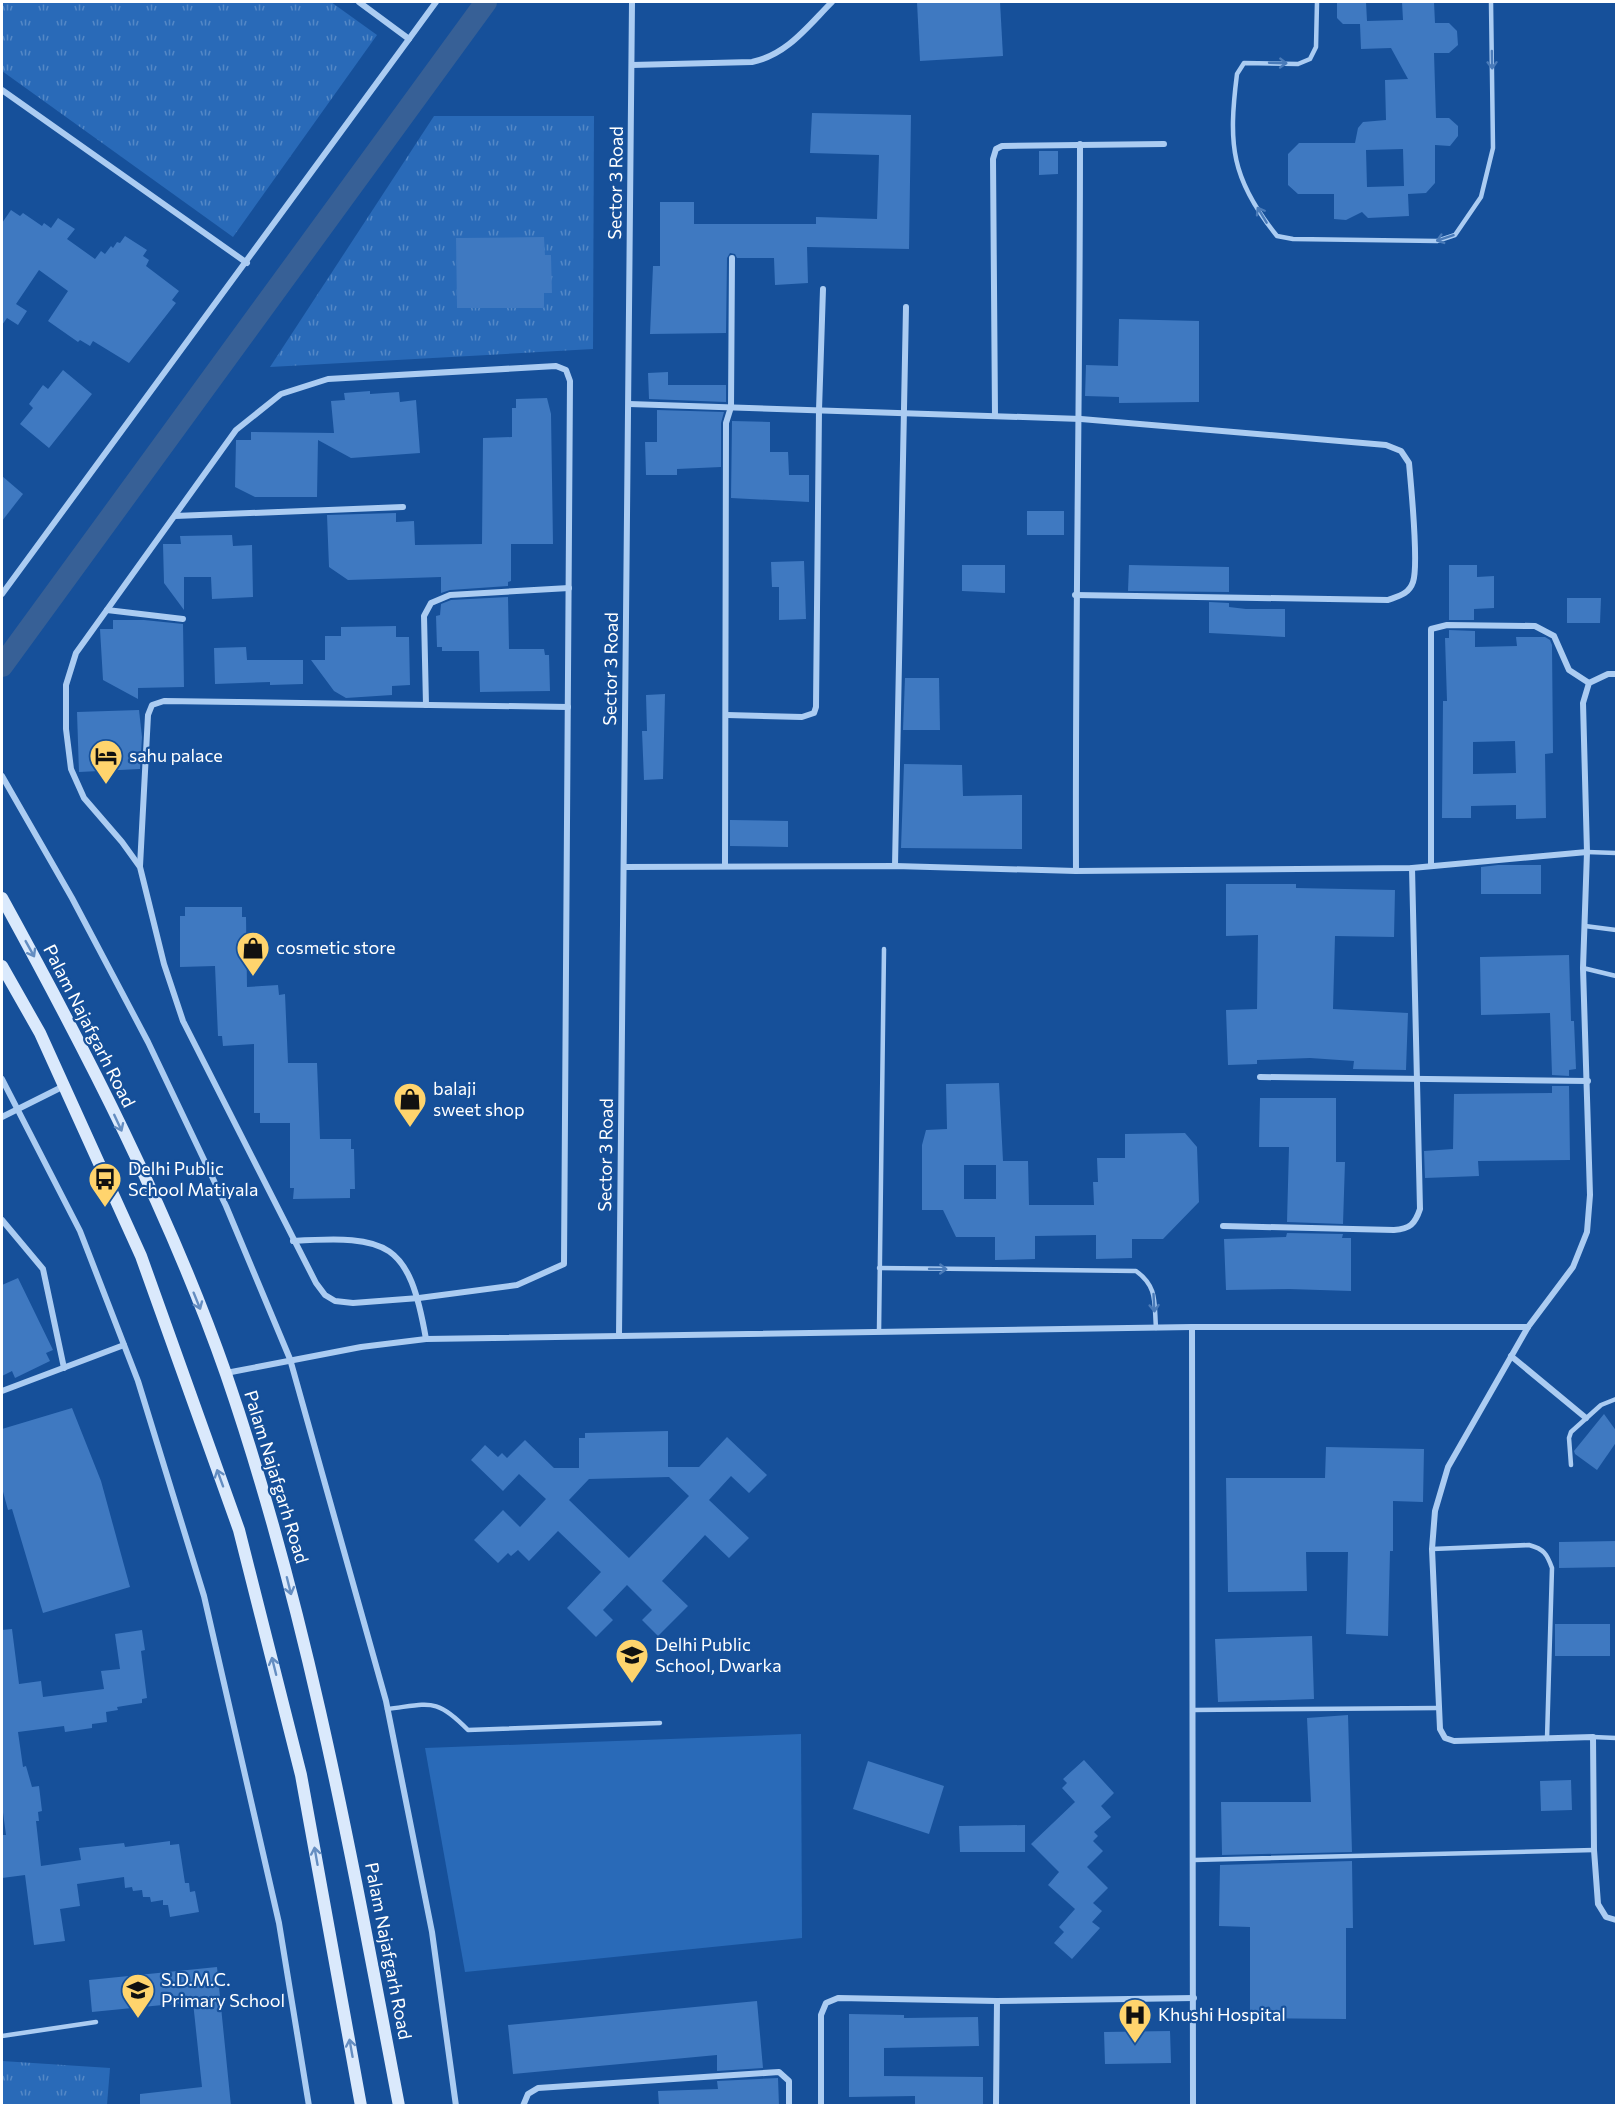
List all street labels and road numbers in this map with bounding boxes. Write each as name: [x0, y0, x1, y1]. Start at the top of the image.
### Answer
street label: Sector 3 Road: [603, 126, 627, 240]
street label: Sector 3 Road: [598, 612, 622, 726]
street label: Palam Najafgarh Road: [39, 940, 141, 1111]
street label: Sector 3 Road: [593, 1098, 617, 1212]
street label: Palam Najafgarh Road: [240, 1387, 314, 1566]
street label: Palam Najafgarh Road: [361, 1860, 417, 2041]

